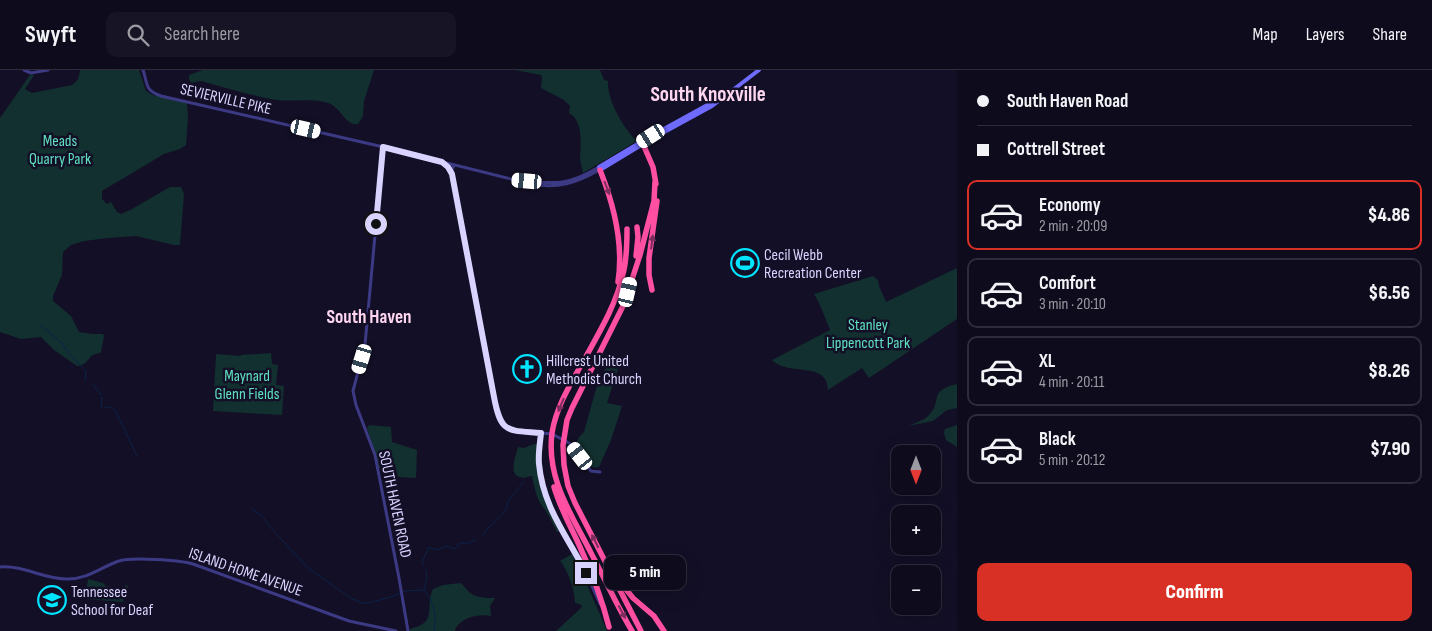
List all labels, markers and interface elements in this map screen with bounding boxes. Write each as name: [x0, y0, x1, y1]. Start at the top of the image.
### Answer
search box: [106, 12, 456, 57]
text: Swyft: [25, 20, 76, 49]
icon: search: [124, 21, 152, 49]
text: Search here: [164, 23, 240, 46]
text: Map: [1253, 24, 1278, 45]
text: Layers: [1306, 24, 1345, 45]
text: Share: [1373, 24, 1407, 45]
street label: SEVIERVILLE PIKE: [178, 80, 273, 119]
district label: South Knoxville: [650, 82, 766, 107]
text: South Haven Road: [1007, 90, 1128, 113]
car: [289, 118, 322, 140]
car: [634, 122, 667, 150]
park label: Meads Quarry Park: [29, 132, 91, 169]
text: Cottrell Street: [1007, 138, 1105, 161]
car: [511, 172, 542, 190]
one-way arrow: [604, 181, 611, 196]
icon: car: [979, 193, 1024, 238]
text: Economy: [1039, 194, 1101, 217]
text: $4.86: [1368, 204, 1410, 227]
route start: [365, 213, 387, 235]
text: 2 min · 20:09: [1039, 217, 1107, 236]
one-way arrow: [648, 234, 656, 250]
place label: Cecil Webb Recreation Center: [764, 246, 862, 283]
sports icon: Cecil Webb Recreation Center: [730, 248, 760, 278]
icon: car: [979, 271, 1024, 316]
text: Comfort: [1039, 272, 1096, 295]
car: [617, 276, 638, 308]
text: $6.56: [1369, 282, 1410, 305]
text: 3 min · 20:10: [1039, 295, 1106, 314]
district label: South Haven: [327, 306, 411, 329]
park label: Stanley Lippencott Park: [826, 316, 910, 353]
car: [350, 342, 373, 376]
icon: car: [979, 349, 1024, 394]
text: XL: [1039, 350, 1055, 373]
place label: Hillcrest United Methodist Church: [546, 352, 642, 389]
church icon: Hillcrest United Methodist Church: [512, 354, 542, 384]
text: $8.26: [1368, 360, 1410, 383]
park label: Maynard Glenn Fields: [215, 367, 280, 404]
text: 4 min · 20:11: [1039, 373, 1104, 392]
one-way arrow: [557, 398, 565, 412]
icon: car: [979, 427, 1024, 472]
text: Black: [1039, 428, 1076, 451]
text: $7.90: [1370, 438, 1410, 461]
car: [564, 440, 595, 472]
north arrow: [891, 445, 941, 495]
map controls: [891, 445, 941, 615]
street label: SOUTH HAVEN ROAD: [374, 449, 415, 560]
text: 5 min · 20:12: [1039, 451, 1105, 470]
button: +: [891, 505, 941, 555]
one-way arrow: [591, 534, 599, 548]
street label: ISLAND HOME AVENUE: [186, 544, 305, 601]
callout: 5 min: [604, 556, 686, 590]
route end: [575, 562, 597, 584]
text: 5 min: [629, 563, 661, 582]
button: Confirm: [977, 563, 1412, 621]
button: −: [891, 565, 941, 615]
place label: Tennessee School for Deaf: [71, 583, 153, 620]
school or university icon: Tennessee School for Deaf: [37, 585, 67, 615]
one-way arrow: [617, 605, 626, 619]

